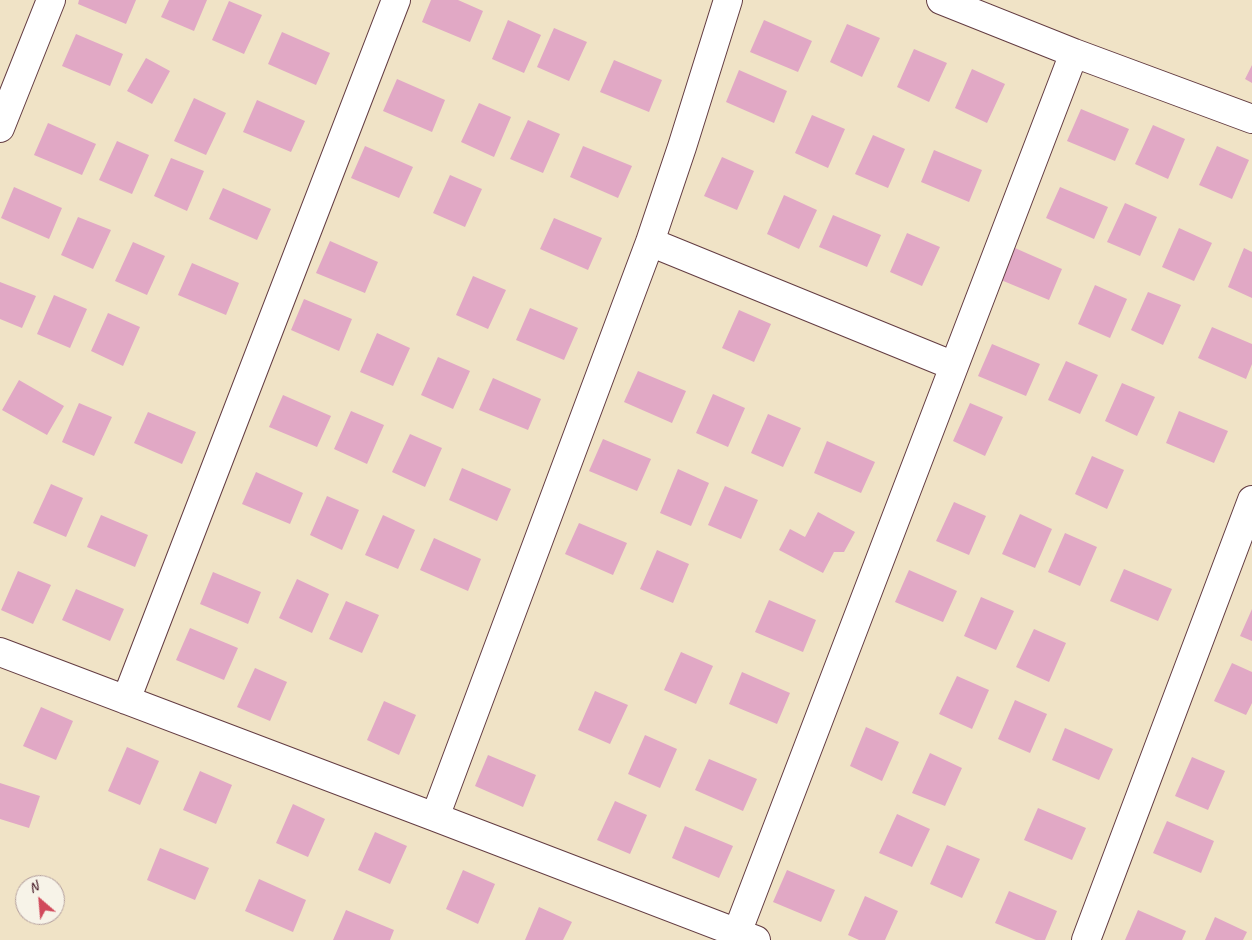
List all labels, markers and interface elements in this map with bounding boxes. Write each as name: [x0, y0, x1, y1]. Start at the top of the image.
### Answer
north arrow: [15, 875, 65, 925]
text: N: [26, 878, 41, 897]

